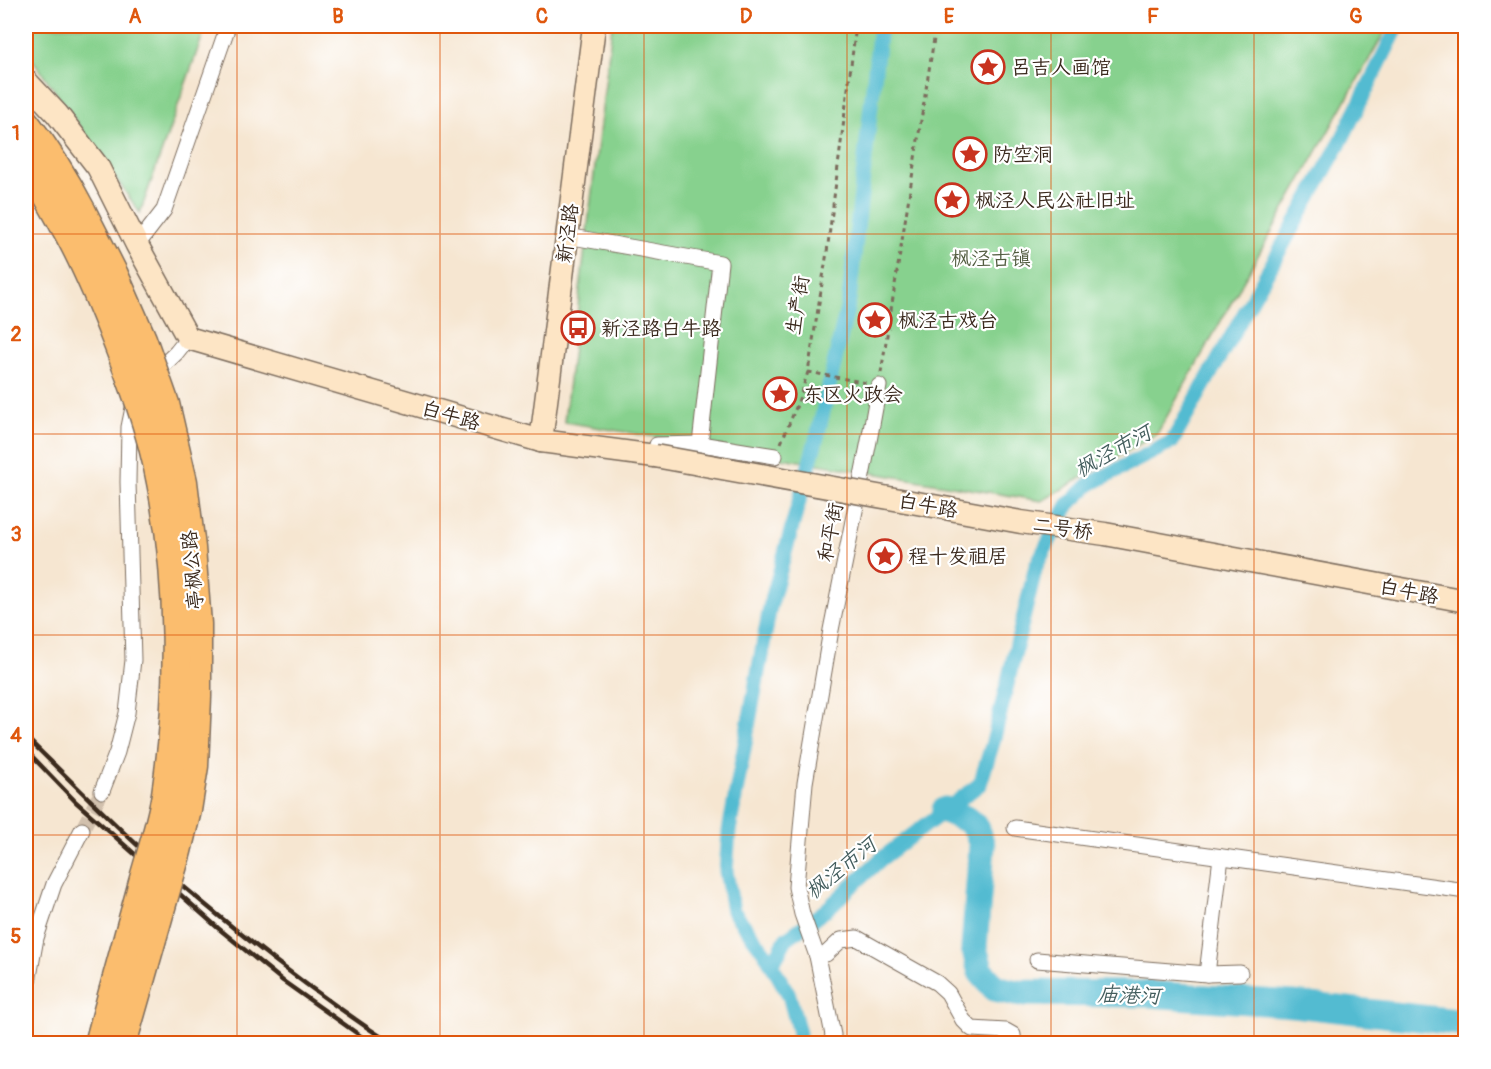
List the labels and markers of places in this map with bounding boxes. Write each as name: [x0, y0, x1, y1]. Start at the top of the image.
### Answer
place icon: 吕吉人画馆: [970, 49, 1006, 85]
place label: 吕吉人画馆: [1011, 55, 1111, 80]
place icon: 防空洞: [952, 136, 988, 172]
place label: 防空洞: [993, 142, 1053, 167]
place icon: 枫泾人民公社旧址: [934, 182, 970, 218]
place label: 枫泾人民公社旧址: [975, 188, 1135, 213]
place icon: 枫泾古戏台: [857, 302, 893, 338]
place label: 枫泾古戏台: [898, 308, 998, 333]
bus stop icon: 新泾路白牛路: [560, 310, 596, 346]
place label: 新泾路白牛路: [601, 316, 722, 341]
place icon: 东区火政会: [762, 376, 798, 412]
place label: 东区火政会: [803, 382, 903, 407]
place icon: 程十发祖居: [867, 538, 903, 574]
place label: 程十发祖居: [908, 544, 1008, 569]

